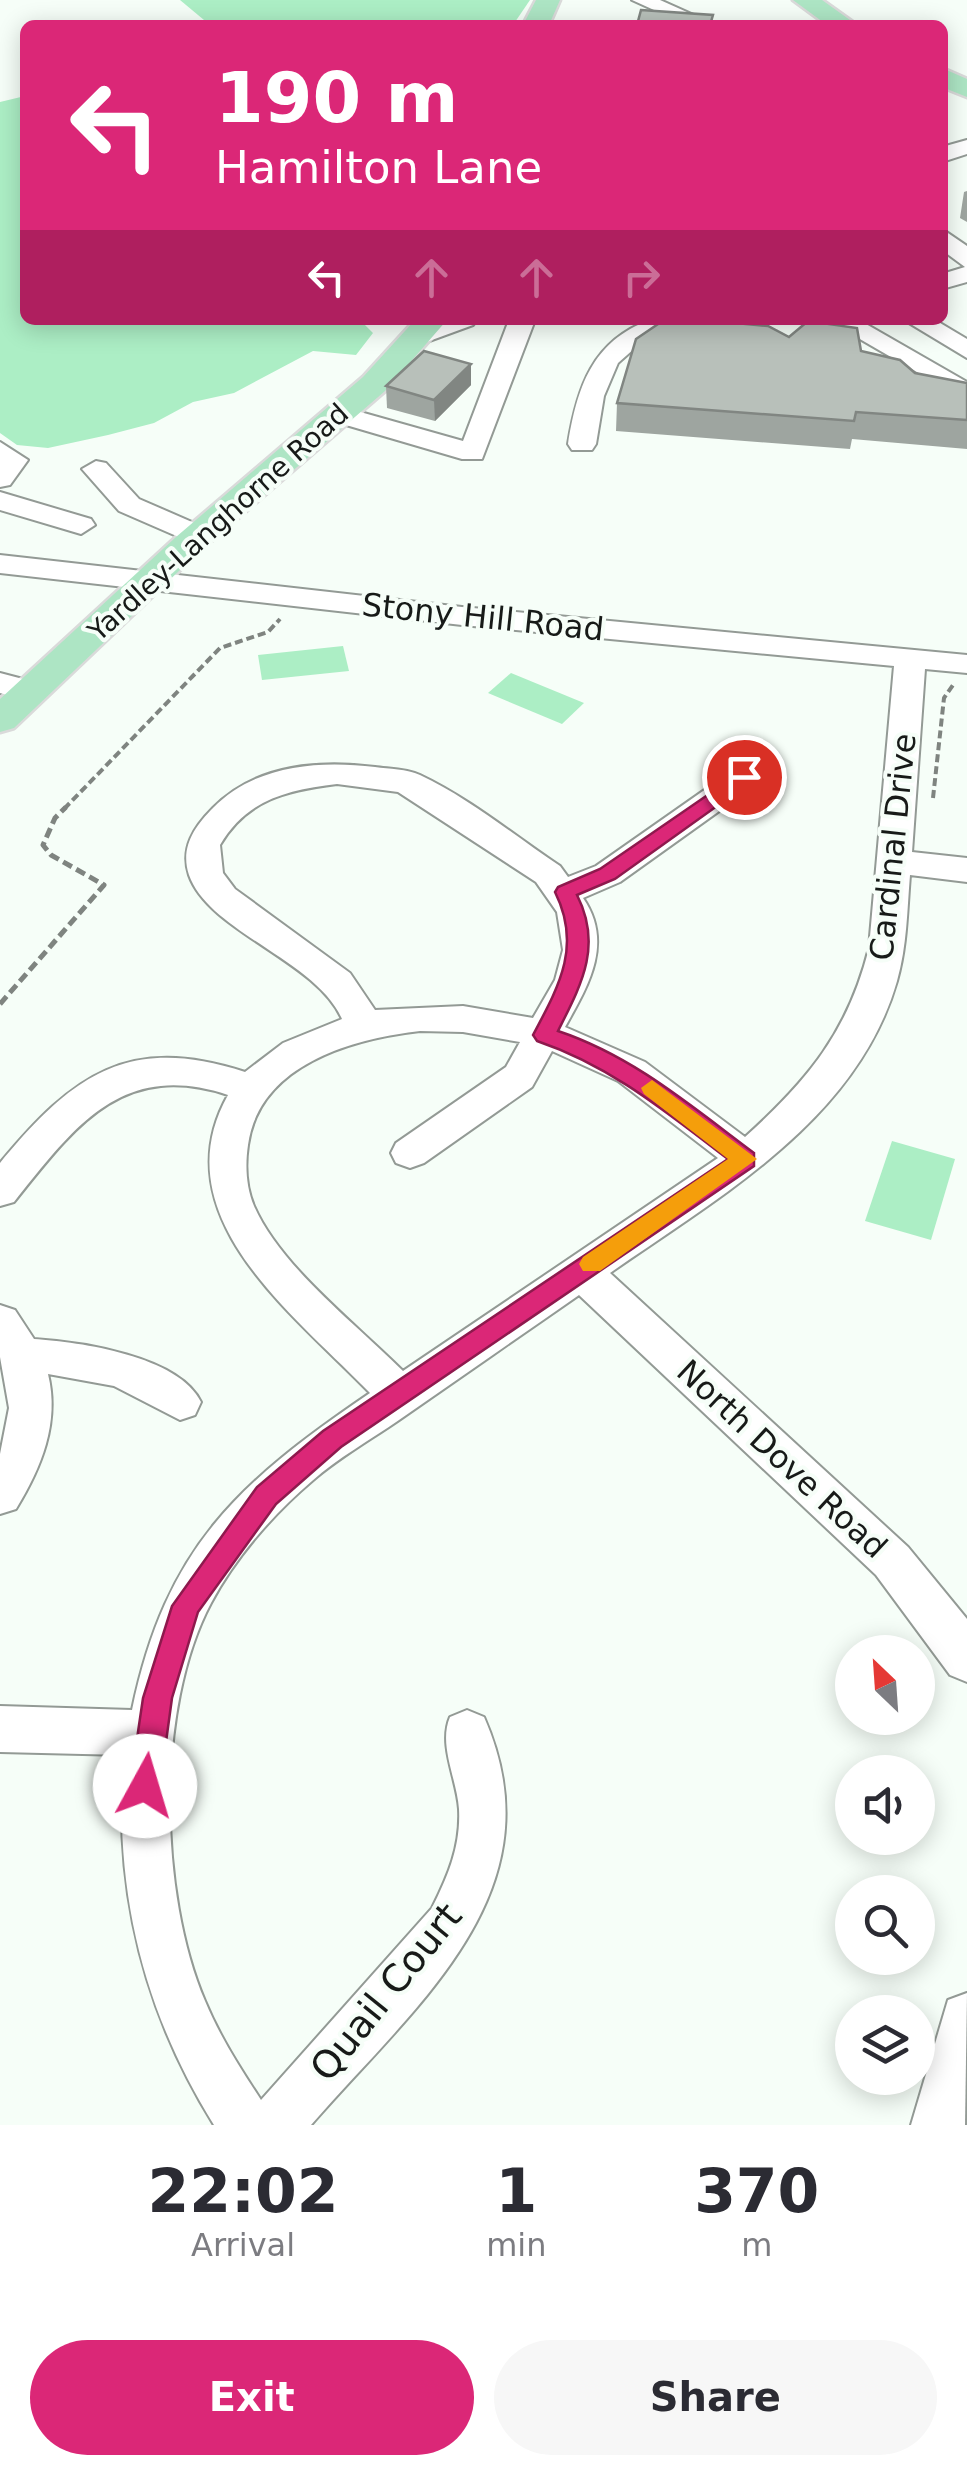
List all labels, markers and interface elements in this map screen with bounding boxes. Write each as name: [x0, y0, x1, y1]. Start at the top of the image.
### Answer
text: 190 m: [215, 57, 458, 139]
icon: left: [50, 60, 180, 190]
text: Hamilton Lane: [215, 141, 542, 194]
icon: left: [299, 250, 354, 305]
icon: ahead: [404, 250, 459, 305]
icon: ahead: [509, 250, 564, 305]
icon: right: [614, 250, 669, 305]
street label: Yardley-Langhorne Road: [81, 397, 355, 649]
street label: Stony Hill Road: [360, 585, 606, 649]
street label: Cardinal Drive: [862, 732, 924, 962]
pin: [702, 735, 787, 820]
icon: arrive: [717, 750, 772, 805]
street label: North Dove Road: [669, 1352, 895, 1566]
north arrow: [835, 1635, 935, 1735]
map controls: [835, 1635, 935, 2095]
position arrow: [93, 1734, 197, 1838]
button: sound: [835, 1755, 935, 1855]
button: search: [835, 1875, 935, 1975]
street label: Quail Court: [301, 1895, 471, 2089]
button: layers: [835, 1995, 935, 2095]
text: 22:02: [148, 2156, 339, 2226]
text: 1: [495, 2156, 537, 2226]
text: 370: [694, 2156, 819, 2226]
text: Arrival: [191, 2226, 295, 2264]
text: min: [486, 2226, 547, 2264]
text: m: [741, 2226, 772, 2264]
button: Exit: [30, 2340, 474, 2455]
button: Share: [494, 2340, 937, 2455]

